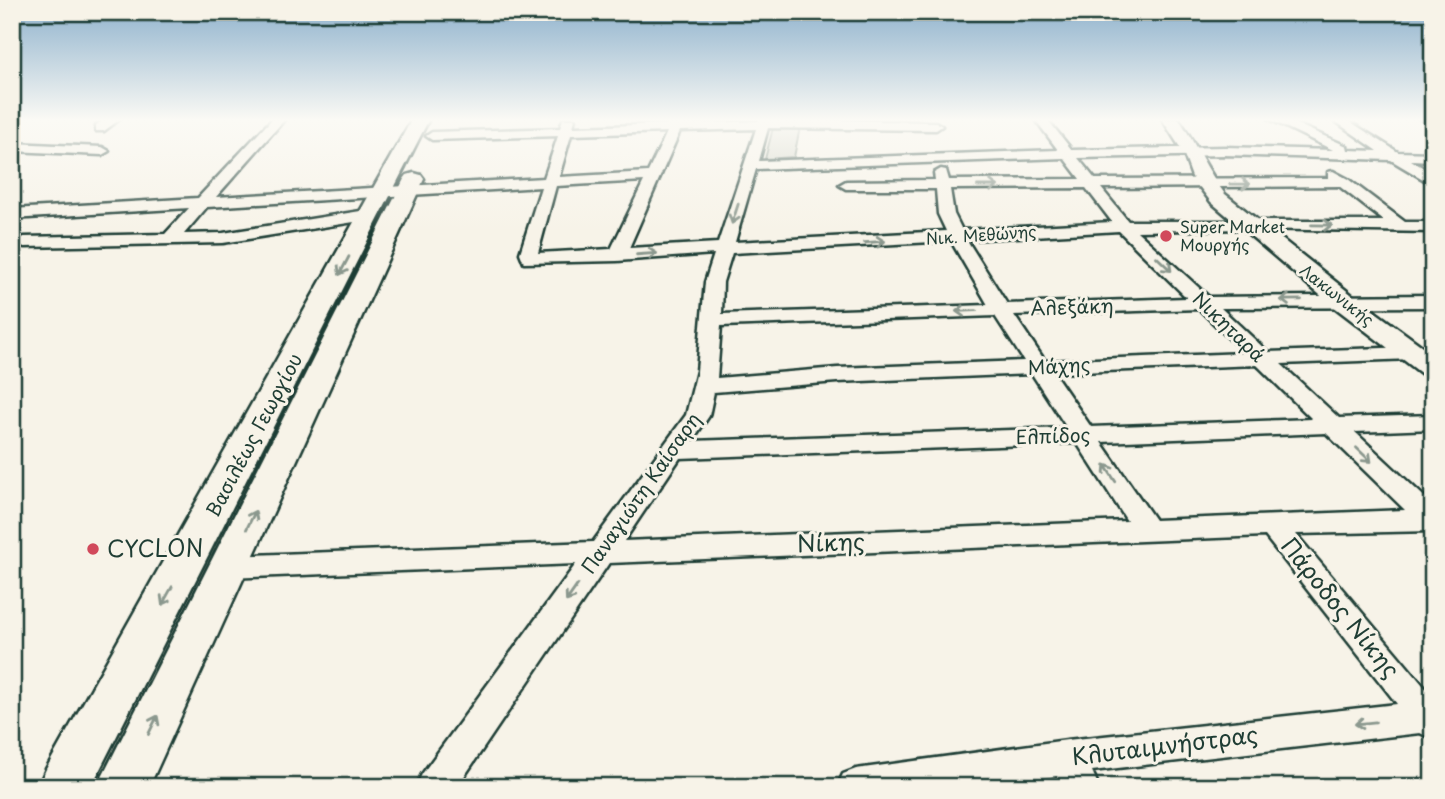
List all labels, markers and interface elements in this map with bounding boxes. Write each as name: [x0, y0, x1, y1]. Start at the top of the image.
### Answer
one-way arrow: [1228, 177, 1251, 191]
one-way arrow: [976, 179, 999, 193]
one-way arrow: [728, 203, 741, 225]
place label: Super Market Μουργής: [1180, 214, 1285, 256]
street label: Νικ. Μεθώνης: [925, 218, 1037, 250]
one-way arrow: [1310, 218, 1333, 231]
marker: Super Market Μουργής: [1158, 228, 1174, 244]
one-way arrow: [863, 235, 885, 248]
one-way arrow: [636, 247, 658, 260]
one-way arrow: [337, 256, 351, 276]
one-way arrow: [1155, 256, 1172, 273]
street label: Λακωνικής: [1295, 258, 1380, 331]
street label: Νικηταρά: [1187, 285, 1272, 368]
street label: Αλεξάκη: [1030, 291, 1114, 321]
one-way arrow: [1280, 294, 1303, 307]
one-way arrow: [954, 304, 977, 318]
street label: Βασιλέως Γεωργίου: [198, 348, 308, 521]
street label: Μάχης: [1027, 349, 1091, 381]
street label: Παναγιώτη Καίσαρη: [574, 406, 706, 579]
street label: Ελπίδος: [1015, 420, 1091, 450]
one-way arrow: [1355, 447, 1372, 464]
one-way arrow: [1102, 464, 1116, 484]
one-way arrow: [245, 510, 258, 531]
street label: Νίκης: [797, 523, 865, 560]
street label: Πάροδος Νίκης: [1273, 529, 1409, 685]
place label: CYCLON: [107, 530, 204, 565]
marker: CYCLON: [85, 541, 101, 557]
one-way arrow: [565, 583, 579, 602]
one-way arrow: [160, 586, 174, 606]
one-way arrow: [146, 715, 160, 736]
street label: Κλυταιμνήστρας: [1070, 716, 1260, 773]
one-way arrow: [1354, 717, 1377, 730]

